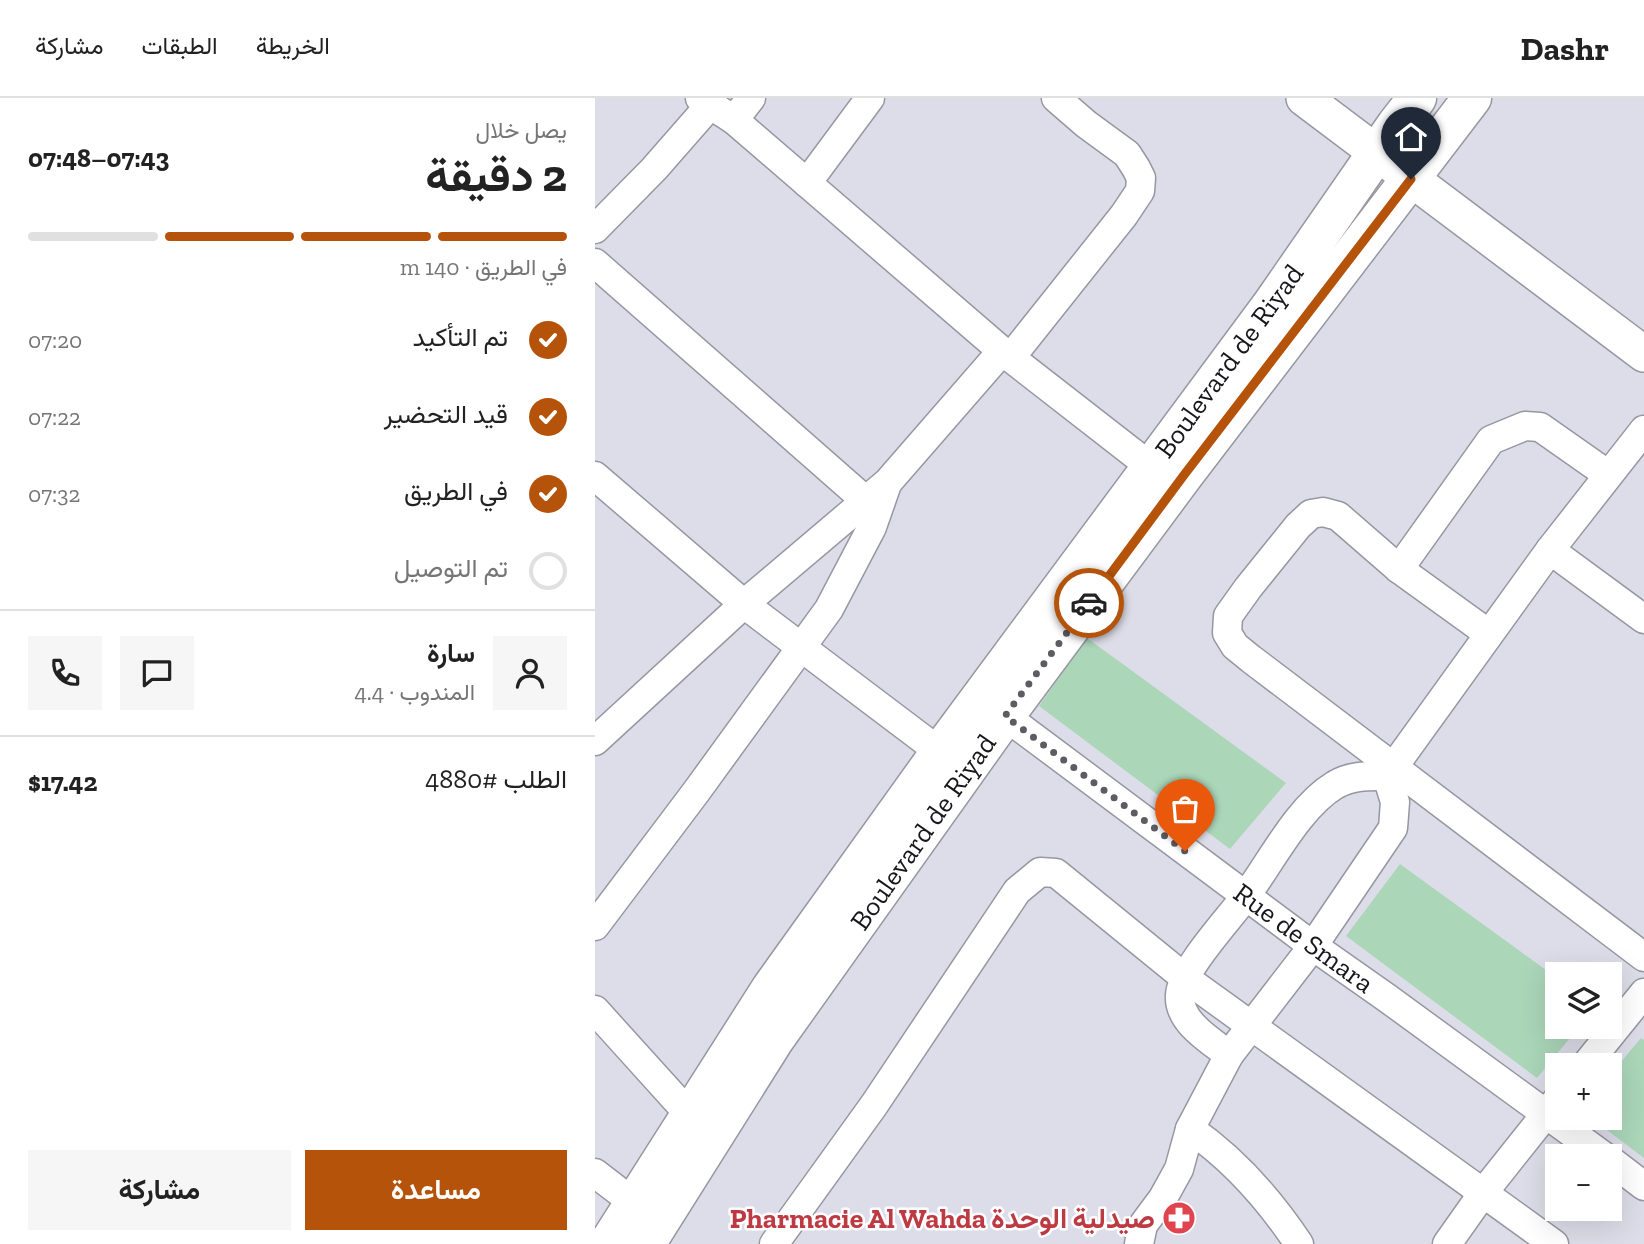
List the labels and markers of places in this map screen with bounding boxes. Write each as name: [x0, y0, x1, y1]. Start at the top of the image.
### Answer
pin: [1381, 107, 1441, 179]
pin: [1155, 779, 1215, 851]
pharmacy icon: Pharmacie Al Wahda صيدلية الوحدة: [1160, 1199, 1198, 1237]
place label: Pharmacie Al Wahda صيدلية الوحدة: [730, 1202, 1155, 1236]

